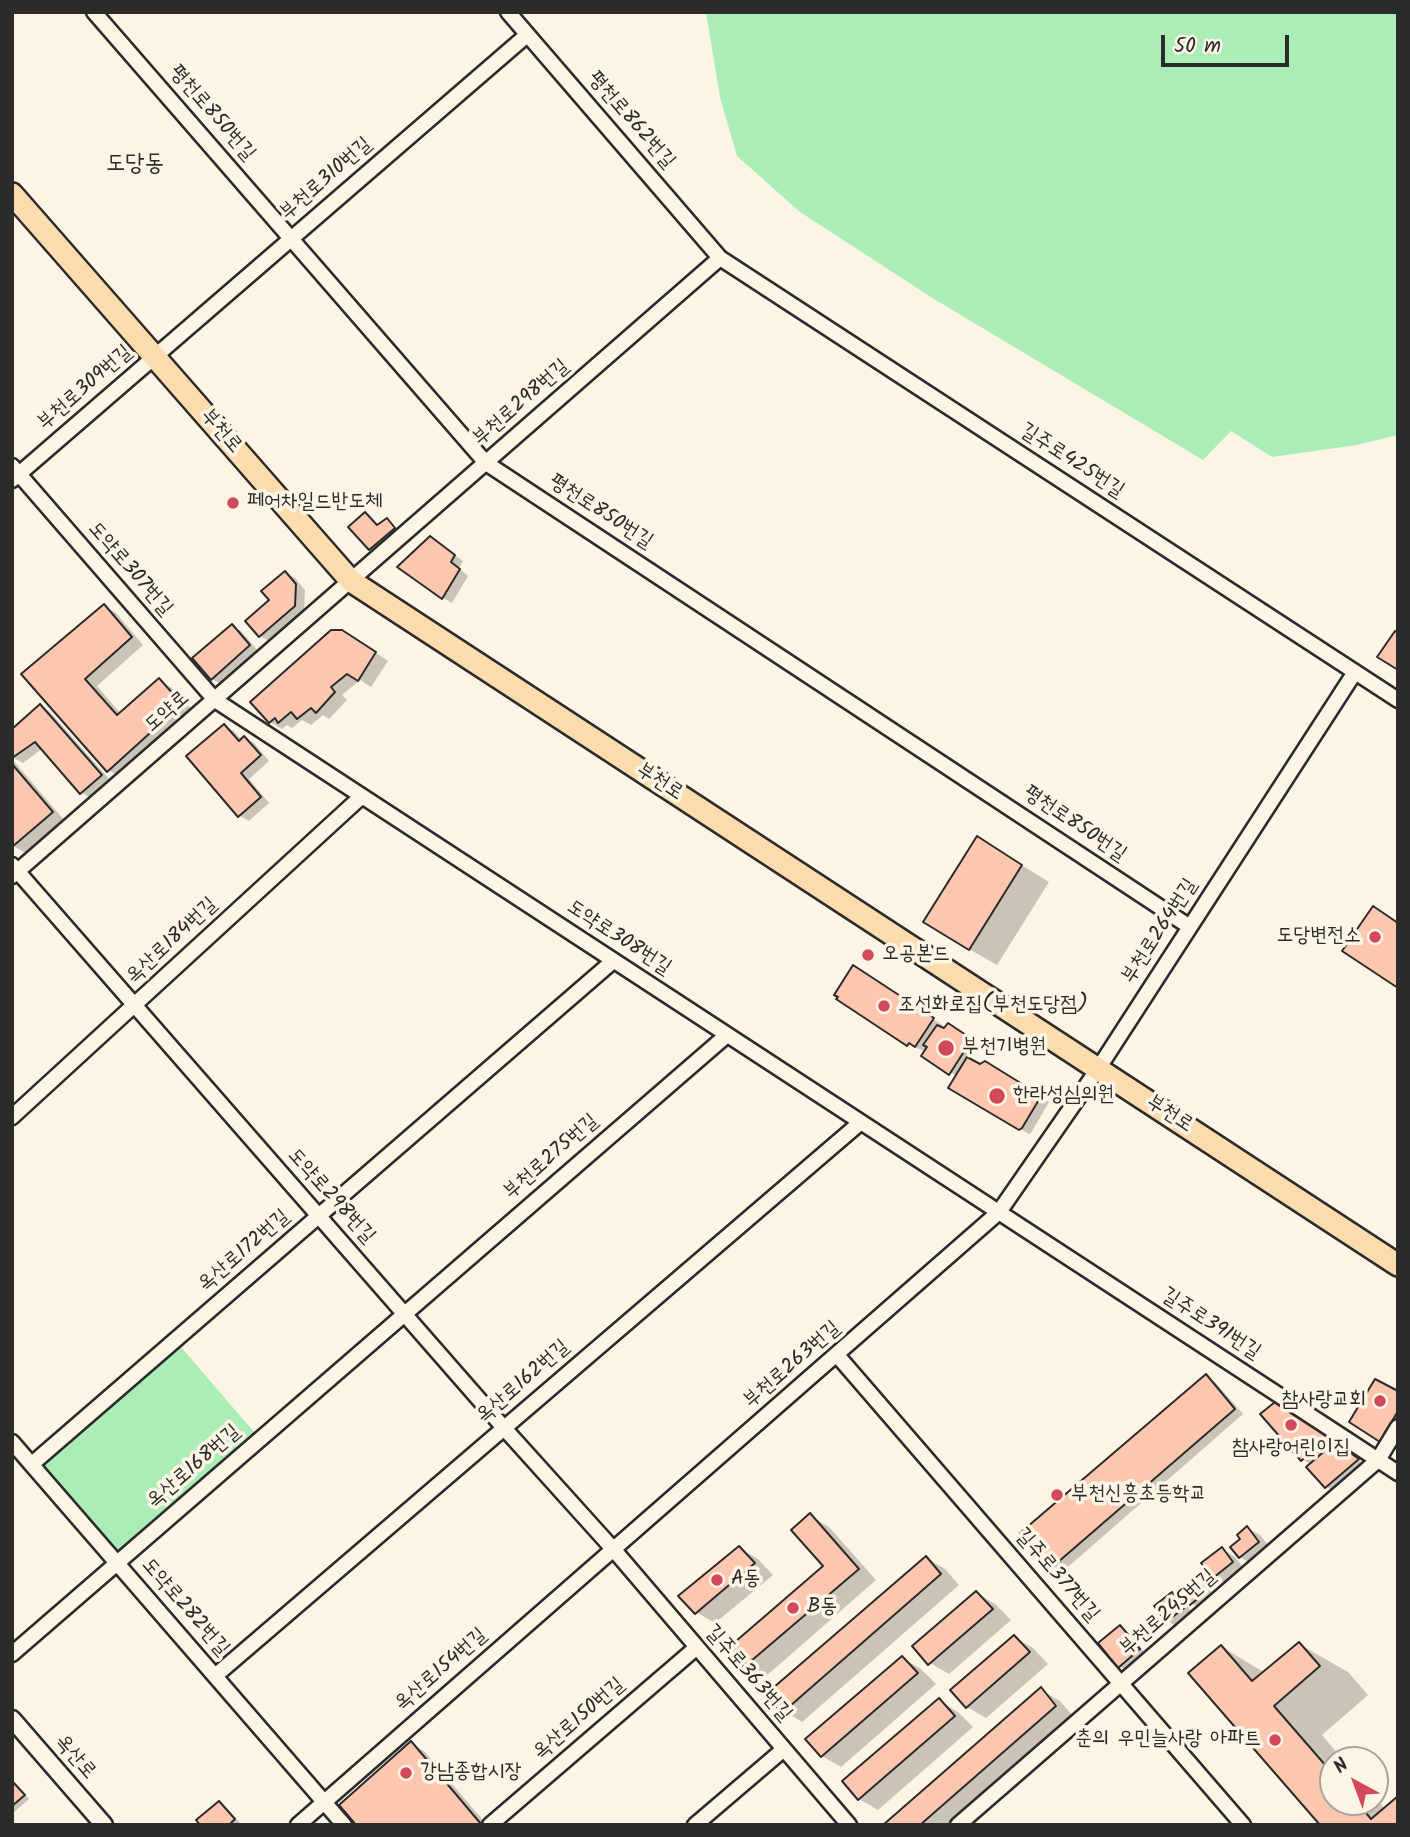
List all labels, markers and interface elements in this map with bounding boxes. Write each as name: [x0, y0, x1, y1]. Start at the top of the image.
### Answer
scale bar: [1165, 21, 1293, 65]
text: 50 m: [1174, 30, 1221, 63]
street label: 평천로850번길: [162, 61, 260, 167]
street label: 평천로862번길: [581, 67, 679, 175]
street label: 부천로310번길: [276, 133, 378, 227]
district label: 도당동: [106, 152, 164, 180]
street label: 부천로309번길: [33, 341, 139, 437]
street label: 부천로298번길: [469, 355, 575, 453]
street label: 부천로: [194, 405, 246, 459]
street label: 길주로425번길: [1014, 419, 1128, 505]
street label: 평천로850번길: [543, 470, 657, 556]
place label: 페어차일드반도체: [247, 490, 382, 516]
marker: 페어차일드반도체: [225, 495, 241, 511]
street label: 도약로307번길: [81, 518, 177, 622]
street label: 도약로: [141, 687, 195, 739]
street label: 부천로: [631, 759, 687, 807]
street label: 평천로850번길: [1018, 781, 1130, 869]
street label: 부천로264번길: [1118, 875, 1204, 989]
street label: 옥산로184번길: [122, 893, 224, 991]
street label: 도약로308번길: [561, 896, 675, 982]
place label: 도당변전소: [1277, 924, 1361, 950]
marker: 도당변전소: [1367, 929, 1383, 945]
place label: 오공본드: [882, 942, 950, 968]
marker: 오공본드: [860, 947, 876, 963]
place label: 조선화로집(부천도당점): [898, 993, 1088, 1019]
marker: 조선화로집(부천도당점): [876, 998, 892, 1014]
place label: 부천기병원: [962, 1035, 1046, 1061]
marker: 부천기병원: [936, 1038, 956, 1058]
place label: 한라성심의원: [1013, 1083, 1114, 1109]
marker: 한라성심의원: [987, 1086, 1007, 1106]
street label: 부천로: [1141, 1091, 1197, 1139]
street label: 부천로275번길: [499, 1110, 605, 1206]
street label: 도약로298번길: [281, 1144, 379, 1250]
street label: 옥산로172번길: [194, 1205, 296, 1299]
street label: 길주로391번길: [1156, 1284, 1264, 1366]
street label: 부천로263번길: [739, 1317, 847, 1415]
street label: 옥산로162번길: [472, 1336, 576, 1430]
place label: 참사랑교회: [1282, 1388, 1366, 1414]
marker: 참사랑교회: [1372, 1393, 1388, 1409]
marker: 참사랑어린이집: [1283, 1417, 1299, 1433]
street label: 옥산로168번길: [143, 1421, 247, 1515]
place label: 참사랑어린이집: [1232, 1436, 1350, 1462]
place label: 부천신흥초등학교: [1071, 1482, 1206, 1508]
marker: 부천신흥초등학교: [1049, 1487, 1065, 1503]
street label: 길주로377번길: [1008, 1524, 1104, 1628]
street label: 도약로282번길: [135, 1554, 233, 1662]
street label: 부천로245번길: [1116, 1565, 1222, 1663]
place label: A동: [731, 1567, 761, 1593]
marker: A동: [709, 1572, 725, 1588]
place label: B동: [807, 1595, 837, 1621]
marker: B동: [785, 1600, 801, 1616]
street label: 길주로363번길: [698, 1620, 796, 1728]
street label: 옥산로154번길: [391, 1624, 493, 1718]
street label: 옥산로150번길: [529, 1673, 631, 1767]
place label: 춘의 우민늘사랑 아파트: [1075, 1727, 1261, 1753]
street label: 옥산로: [48, 1731, 100, 1785]
marker: 춘의 우민늘사랑 아파트: [1267, 1732, 1283, 1748]
north arrow: [1319, 1746, 1389, 1816]
text: N: [1327, 1751, 1356, 1782]
place label: 강남종합시장: [420, 1760, 521, 1786]
marker: 강남종합시장: [398, 1765, 414, 1781]

